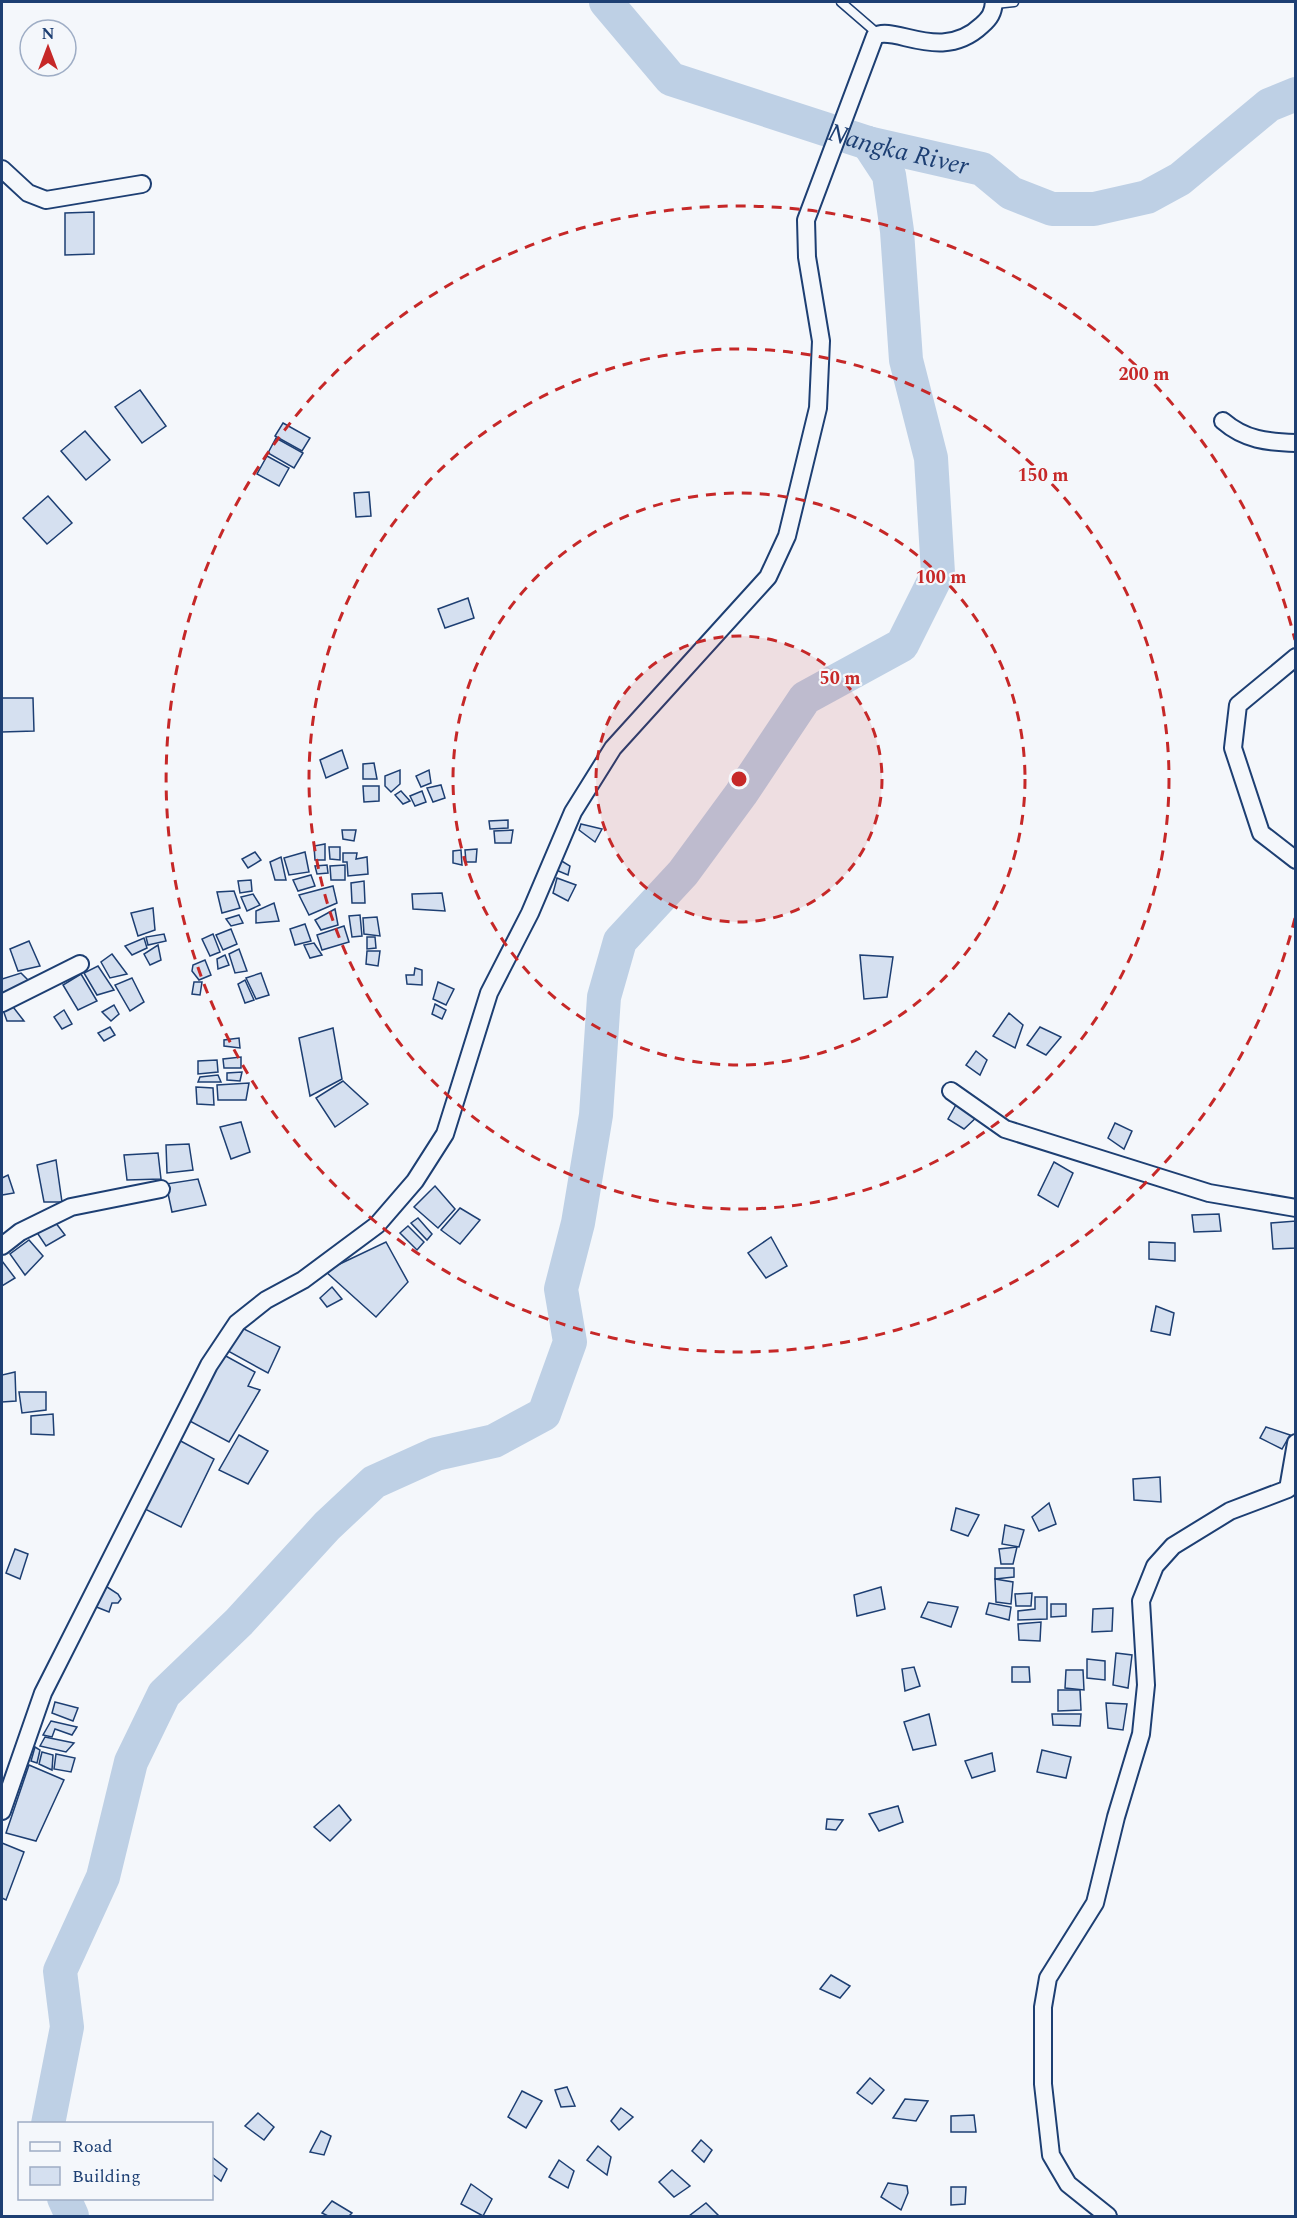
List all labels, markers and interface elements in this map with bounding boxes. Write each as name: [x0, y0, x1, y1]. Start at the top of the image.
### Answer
north arrow: [18, 18, 78, 78]
text: N: [41, 22, 55, 46]
water label: Nangka River: [823, 112, 974, 187]
text: 200 m: [1118, 361, 1170, 388]
text: 150 m: [1017, 462, 1069, 489]
text: 100 m: [915, 564, 967, 591]
text: 50 m: [820, 665, 860, 692]
centre of rings: [729, 769, 749, 789]
legend: [18, 2122, 213, 2200]
text: Road: [72, 2133, 113, 2160]
text: Building: [72, 2163, 141, 2190]

